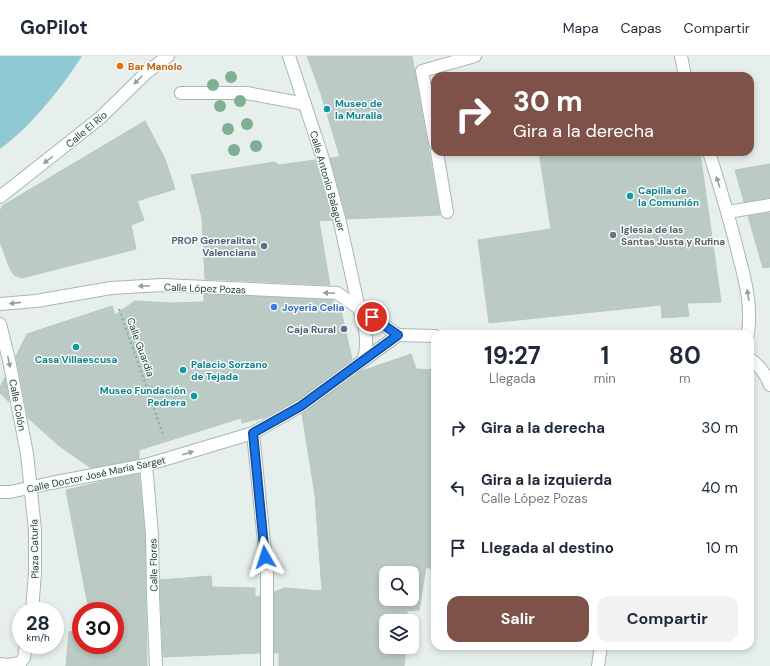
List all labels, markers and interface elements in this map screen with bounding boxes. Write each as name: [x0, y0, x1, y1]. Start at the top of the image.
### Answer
text: GoPilot: [20, 15, 88, 40]
text: Mapa: [563, 19, 599, 37]
text: Capas: [621, 19, 662, 37]
text: Compartir: [684, 19, 750, 37]
place label: Bar Manolo: [128, 60, 182, 73]
marker: Bar Manolo: [115, 61, 125, 71]
one-way arrow: [133, 75, 143, 85]
text: 30 m: [513, 83, 583, 120]
icon: right: [447, 88, 499, 140]
place label: Museo de la Muralla: [335, 97, 382, 122]
marker: Museo de la Muralla: [322, 104, 332, 114]
street label: Calle El Río: [63, 108, 110, 150]
text: Gira a la derecha: [513, 119, 654, 143]
street label: Calle Antonio Balaguer: [307, 129, 348, 233]
one-way arrow: [42, 155, 53, 164]
one-way arrow: [715, 176, 721, 188]
place label: Capilla de la Comunión: [638, 184, 699, 209]
marker: Capilla de la Comunión: [625, 191, 635, 201]
place label: Iglesia de las Santas Justa y Rufina: [621, 223, 725, 248]
marker: Iglesia de las Santas Justa y Rufina: [608, 230, 618, 240]
place label: PROP Generalitat Valenciana: [171, 234, 256, 259]
marker: PROP Generalitat Valenciana: [259, 241, 269, 251]
street label: Calle López Pozas: [164, 281, 246, 296]
one-way arrow: [138, 283, 150, 290]
one-way arrow: [745, 289, 751, 301]
one-way arrow: [322, 290, 335, 296]
one-way arrow: [9, 300, 21, 306]
pin: [355, 300, 389, 334]
place label: Joyería Celia: [282, 301, 344, 314]
marker: Joyería Celia: [269, 302, 279, 312]
icon: arrive: [361, 306, 383, 328]
street label: Calle Guardia: [124, 316, 157, 378]
place label: Caja Rural: [287, 323, 336, 336]
marker: Caja Rural: [339, 324, 349, 334]
text: 19:27: [484, 340, 541, 371]
text: 1: [600, 340, 609, 371]
text: 80: [669, 340, 701, 371]
marker: Casa Villaescusa: [71, 342, 81, 352]
place label: Casa Villaescusa: [35, 353, 117, 366]
one-way arrow: [7, 356, 13, 368]
place label: Palacio Sorzano de Tejada: [191, 358, 268, 383]
marker: Palacio Sorzano de Tejada: [178, 365, 188, 375]
text: Llegada: [489, 370, 536, 387]
text: min: [594, 370, 616, 387]
text: m: [679, 370, 691, 387]
street label: Calle Colón: [6, 378, 29, 432]
place label: Museo Fundación Pedrera: [100, 384, 186, 409]
marker: Museo Fundación Pedrera: [189, 391, 199, 401]
icon: right: [447, 417, 469, 439]
text: Gira a la derecha: [481, 418, 605, 438]
text: 30 m: [702, 418, 738, 438]
one-way arrow: [183, 450, 195, 456]
street label: Calle Doctor José María Sarget: [25, 453, 167, 496]
text: Gira a la izquierda: [481, 470, 612, 490]
icon: left: [447, 477, 469, 499]
text: 40 m: [701, 478, 738, 498]
text: Calle López Pozas: [481, 490, 588, 507]
street label: Plaza Caturla: [27, 519, 42, 579]
position arrow: [244, 536, 286, 578]
icon: arrive: [447, 537, 469, 559]
street label: Calle Flores: [147, 538, 160, 592]
text: Llegada al destino: [481, 538, 614, 558]
text: 10 m: [706, 538, 738, 558]
map controls: [379, 566, 419, 654]
button: search: [379, 566, 419, 606]
button: Salir: [447, 596, 589, 642]
button: Compartir: [597, 596, 738, 642]
speed limit sign: 30: [72, 602, 124, 654]
text: 28: [26, 610, 50, 636]
button: layers: [379, 614, 419, 654]
text: km/h: [26, 631, 50, 644]

